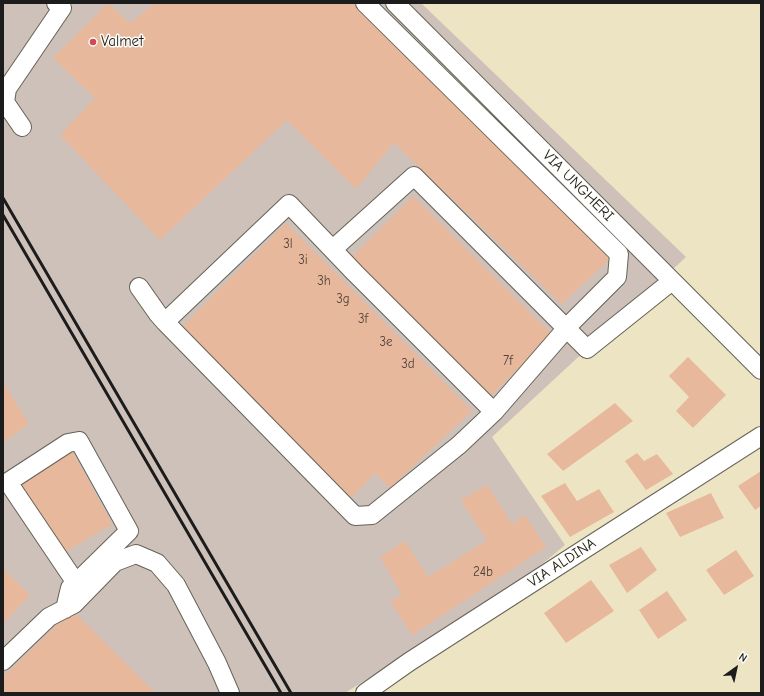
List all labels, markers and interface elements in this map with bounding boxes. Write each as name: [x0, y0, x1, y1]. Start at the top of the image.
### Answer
place label: Valmet: [101, 33, 143, 51]
marker: Valmet: [88, 37, 98, 47]
street label: VIA UNGHERI: [539, 147, 617, 225]
house number: 3l: [283, 236, 293, 252]
house number: 3i: [298, 252, 308, 268]
house number: 3h: [317, 273, 331, 289]
house number: 3g: [336, 291, 350, 307]
house number: 3f: [358, 311, 368, 327]
house number: 3e: [379, 334, 393, 350]
house number: 7f: [503, 353, 513, 369]
house number: 3d: [401, 356, 415, 372]
street label: VIA ALDINA: [525, 534, 599, 592]
house number: 24b: [473, 564, 493, 580]
north arrow: [716, 648, 756, 688]
text: N: [736, 650, 749, 665]

